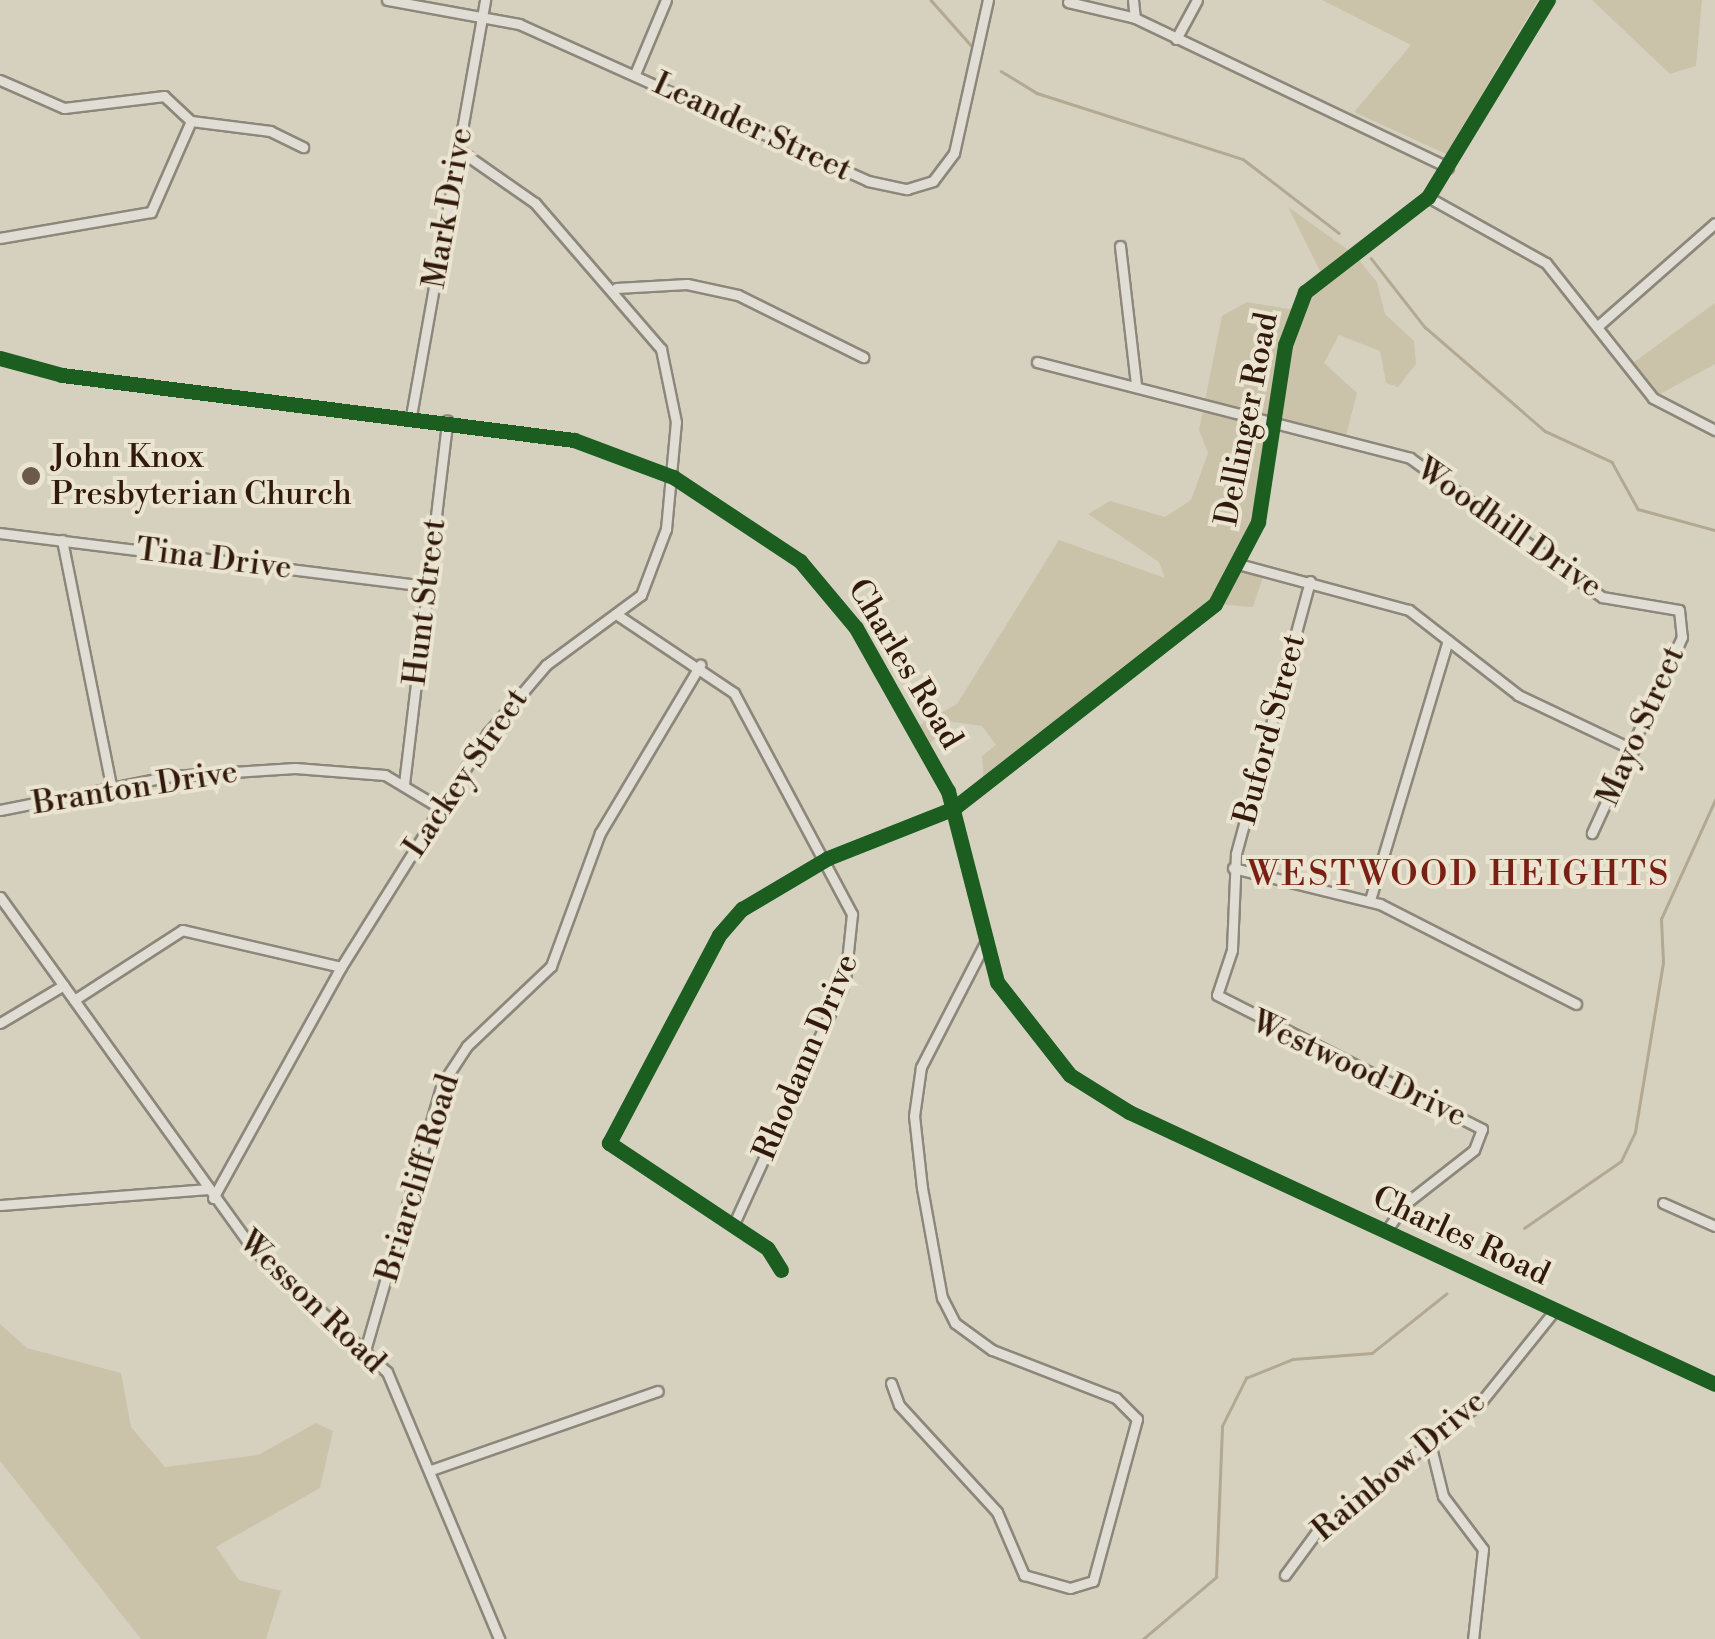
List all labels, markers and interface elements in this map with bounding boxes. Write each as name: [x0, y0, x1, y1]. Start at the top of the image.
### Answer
street label: Leander Street: [647, 64, 857, 190]
street label: Mark Drive: [415, 125, 481, 291]
street label: Dellinger Road: [1207, 309, 1287, 529]
place label: John Knox Presbyterian Church: [51, 439, 352, 514]
street label: Woodhill Drive: [1409, 450, 1609, 606]
marker: John Knox Presbyterian Church: [20, 465, 42, 487]
street label: Hunt Street: [396, 516, 454, 688]
street label: Tina Drive: [134, 530, 294, 588]
street label: Charles Road: [839, 572, 971, 756]
street label: Buford Street: [1226, 630, 1314, 828]
street label: Mayo Street: [1589, 640, 1693, 812]
street label: Lackey Street: [396, 681, 536, 865]
street label: Branton Drive: [30, 753, 240, 823]
district label: WESTWOOD HEIGHTS: [1247, 854, 1671, 896]
street label: Rhodann Drive: [745, 948, 867, 1166]
street label: Westwood Drive: [1245, 1002, 1473, 1136]
street label: Briarcliff Road: [368, 1070, 468, 1286]
street label: Charles Road: [1366, 1178, 1556, 1294]
street label: Wesson Road: [231, 1223, 393, 1381]
street label: Rainbow Drive: [1305, 1382, 1493, 1550]

